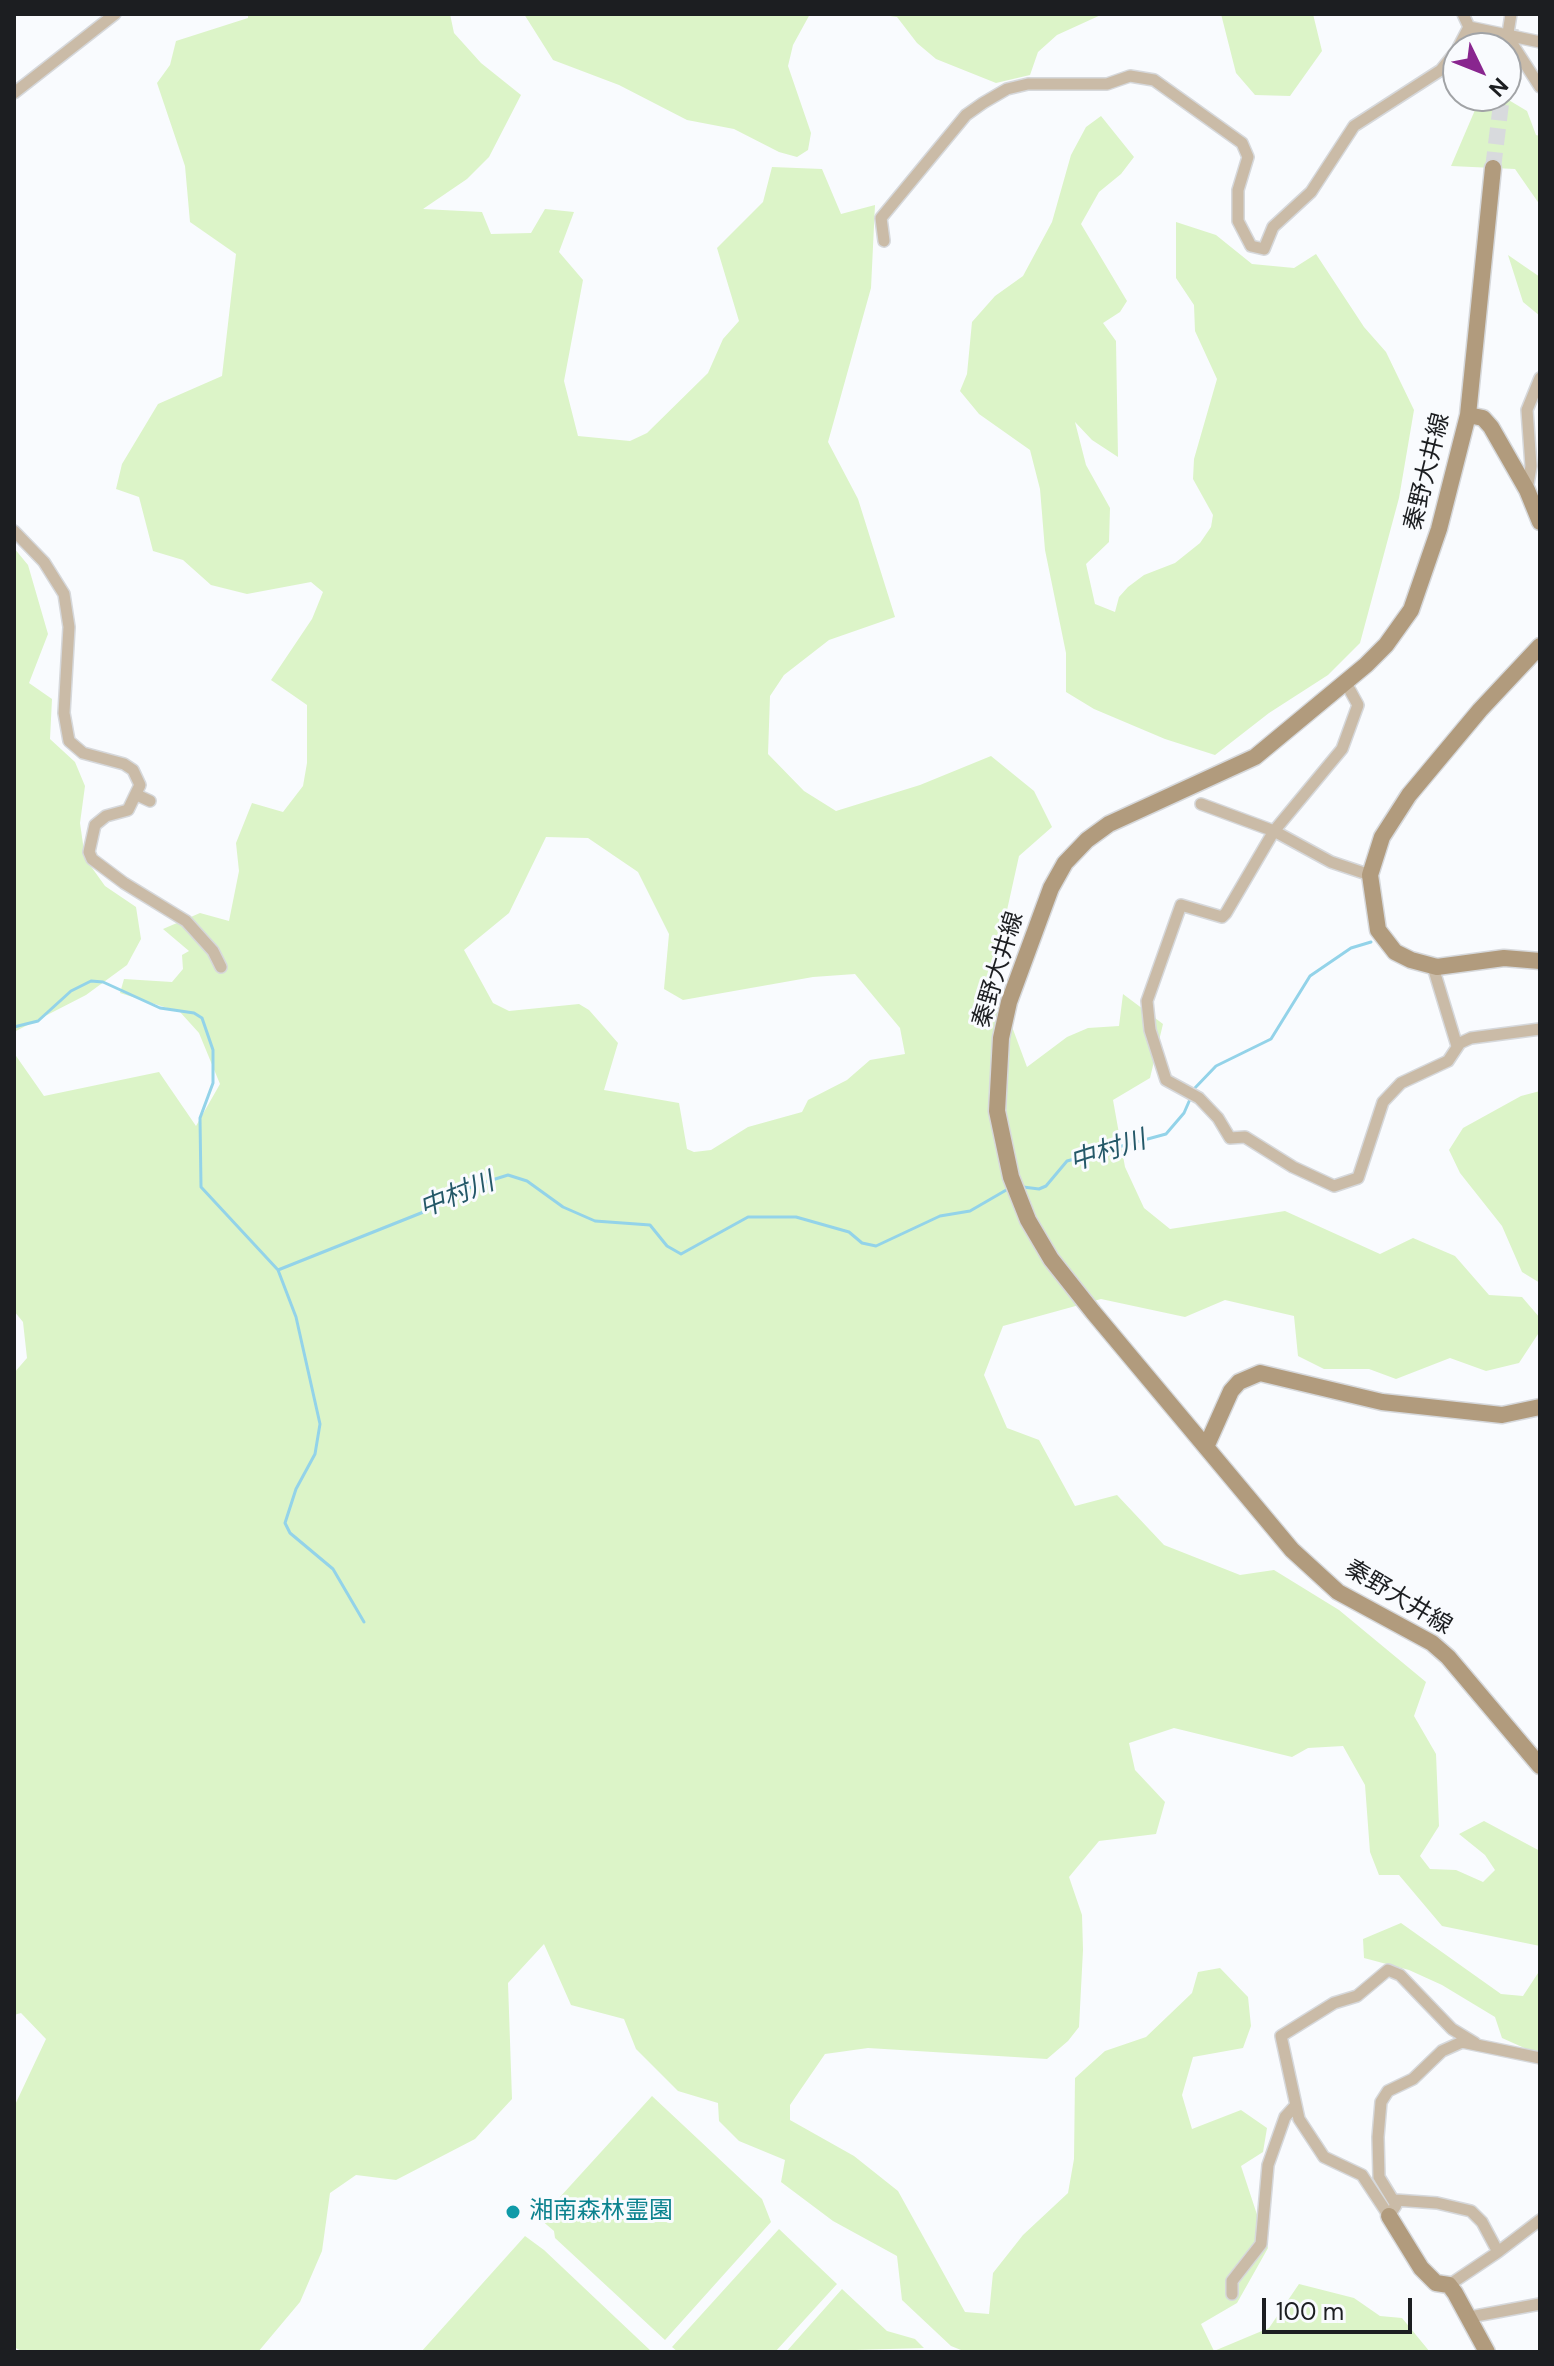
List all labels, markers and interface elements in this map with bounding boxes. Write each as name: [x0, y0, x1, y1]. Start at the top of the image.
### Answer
north arrow: [1442, 32, 1522, 112]
text: N: [1482, 72, 1515, 103]
street label: 秦野大井線: [1400, 410, 1456, 534]
street label: 秦野大井線: [968, 908, 1030, 1032]
water label: 中村川: [1066, 1125, 1150, 1179]
water label: 中村川: [415, 1167, 499, 1225]
street label: 秦野大井線: [1339, 1555, 1457, 1641]
place label: 湘南森林霊園: [529, 2198, 673, 2226]
marker: 湘南森林霊園: [504, 2203, 522, 2221]
scale bar: [1266, 2282, 1416, 2332]
text: 100 m: [1276, 2296, 1344, 2327]

